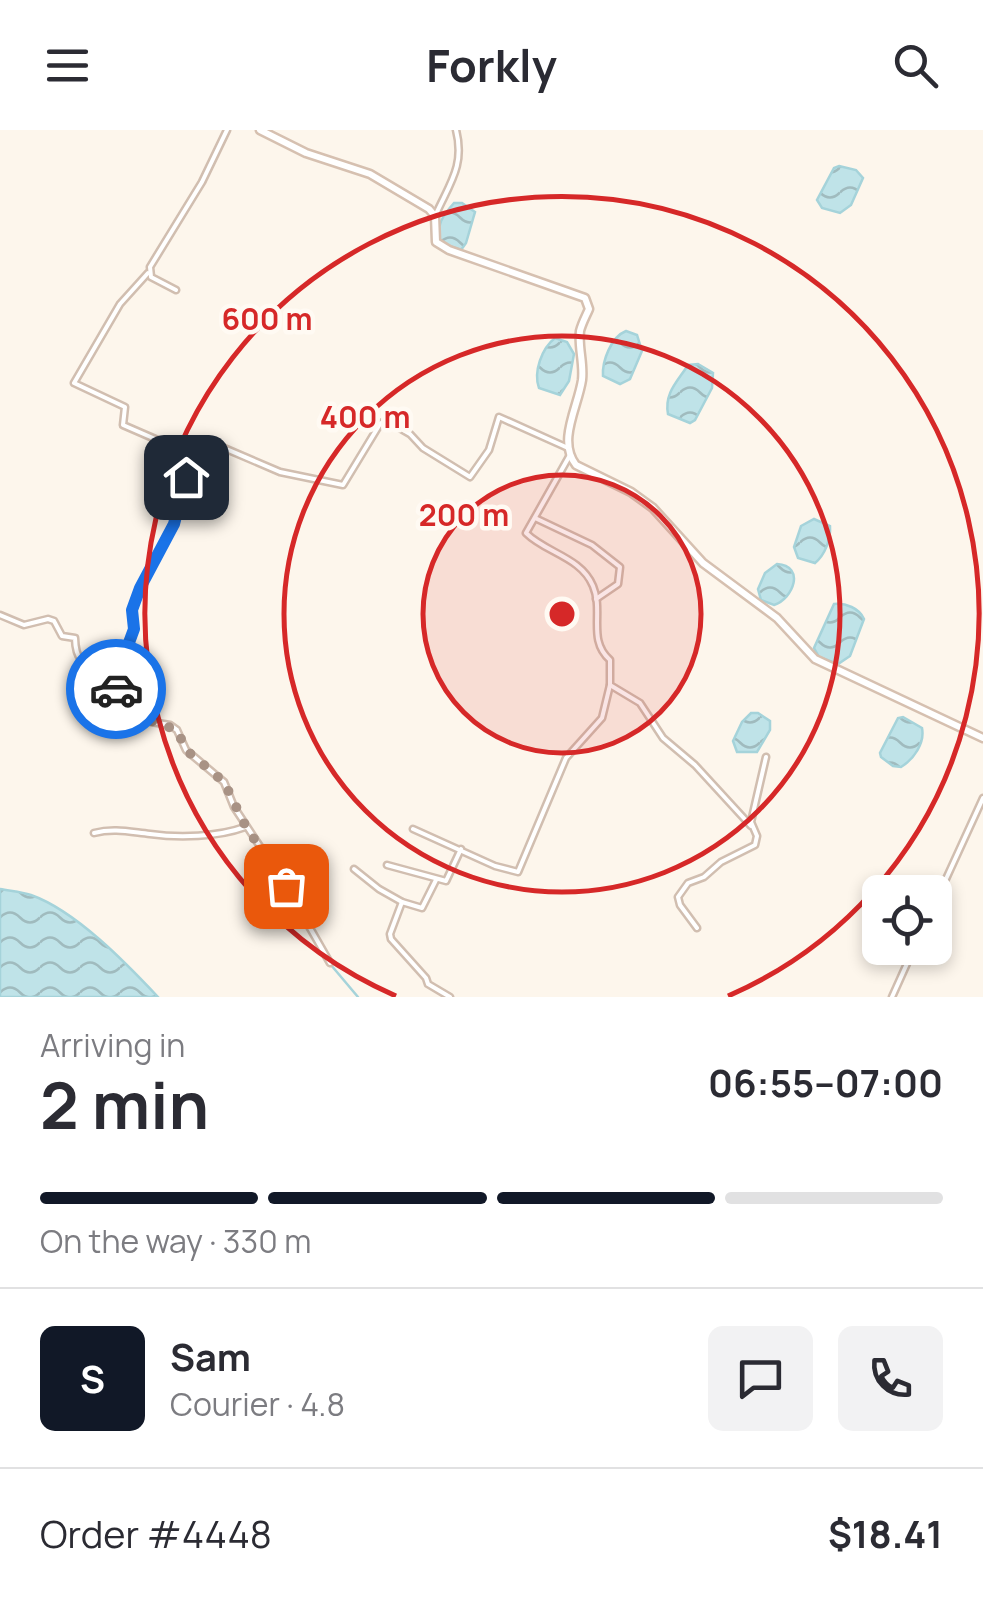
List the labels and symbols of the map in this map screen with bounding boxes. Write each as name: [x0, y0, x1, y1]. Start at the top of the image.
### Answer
text: 600 m: [221, 298, 313, 339]
text: 400 m: [320, 396, 410, 437]
pin: [144, 435, 229, 520]
text: 200 m: [419, 494, 509, 535]
centre of rings: [544, 596, 580, 632]
courier: [66, 639, 166, 739]
pin: [244, 844, 329, 929]

